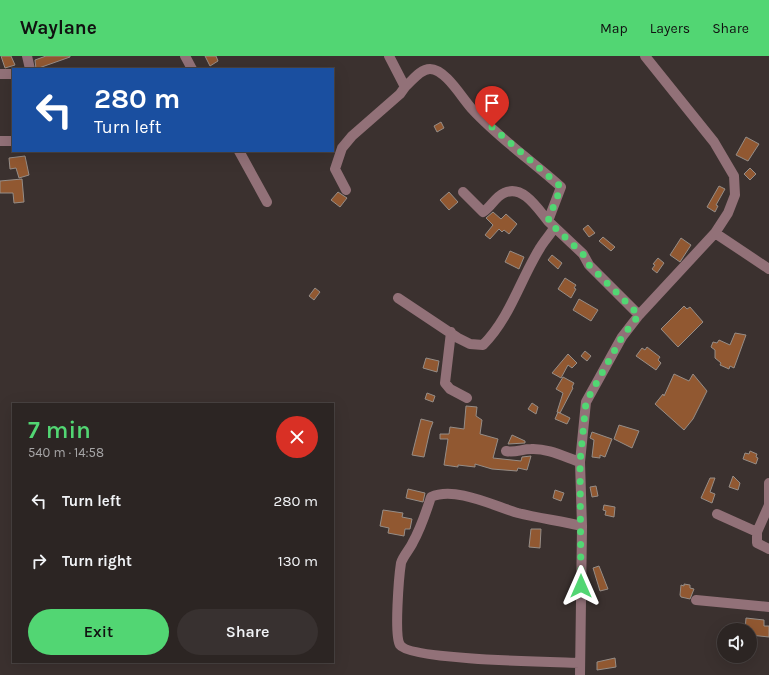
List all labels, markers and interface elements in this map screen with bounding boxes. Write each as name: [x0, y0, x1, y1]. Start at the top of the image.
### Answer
text: Waylane: [20, 17, 97, 39]
text: Map: [600, 20, 628, 37]
text: Layers: [650, 20, 690, 37]
text: Share: [712, 20, 749, 37]
text: 280 m: [94, 82, 180, 115]
icon: left: [28, 84, 80, 136]
pin: [475, 86, 509, 127]
icon: arrive: [481, 92, 503, 114]
text: Turn left: [94, 116, 162, 138]
text: 7 min: [28, 416, 91, 444]
button: close: [276, 416, 318, 458]
text: 540 m · 14:58: [28, 445, 104, 460]
icon: left: [28, 490, 50, 512]
text: Turn left: [62, 492, 121, 510]
text: 280 m: [274, 492, 318, 510]
icon: right: [28, 550, 50, 572]
text: Turn right: [62, 552, 132, 570]
text: 130 m: [278, 552, 318, 570]
position arrow: [560, 565, 602, 607]
button: Exit: [28, 609, 169, 655]
button: Share: [177, 609, 318, 655]
map controls: [717, 623, 757, 663]
button: sound: [717, 623, 757, 663]

